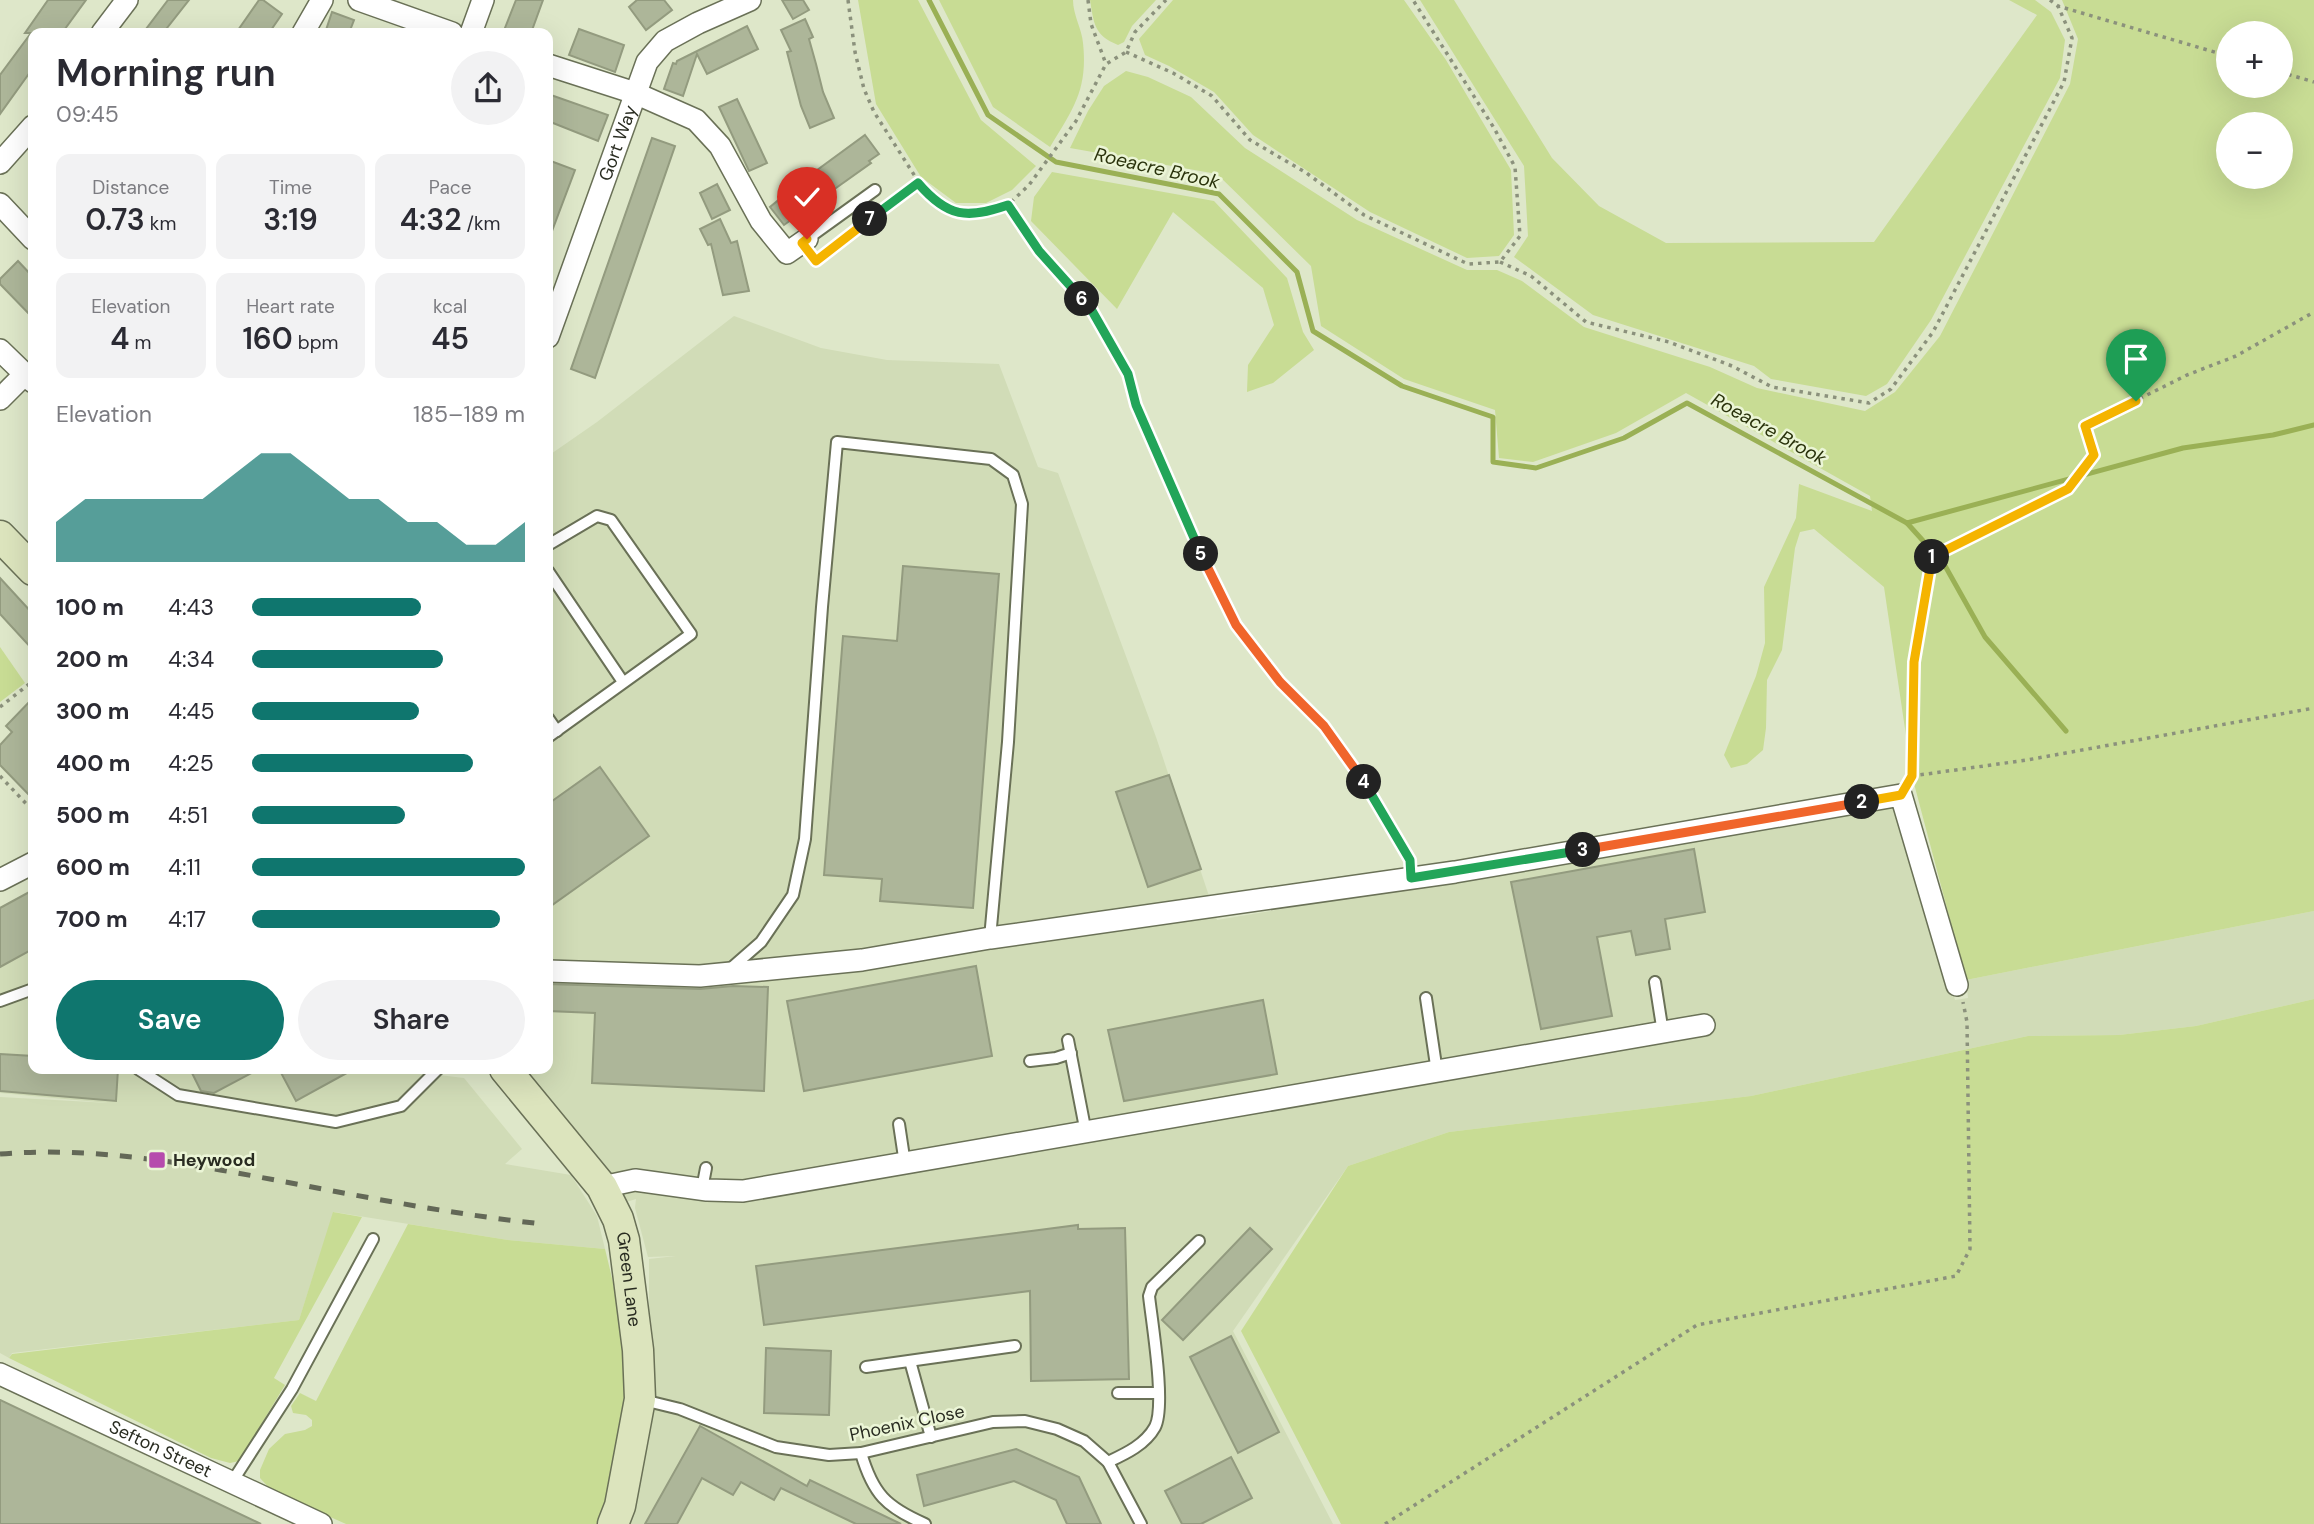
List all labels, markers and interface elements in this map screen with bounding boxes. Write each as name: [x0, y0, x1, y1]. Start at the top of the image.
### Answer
map controls: [2216, 21, 2293, 189]
button: +: [2216, 21, 2293, 98]
text: Morning run: [56, 48, 276, 98]
button: share: [451, 51, 525, 125]
text: 09:45: [56, 99, 119, 129]
street label: Gort Way: [593, 102, 642, 184]
button: −: [2216, 112, 2293, 189]
water label: Roeacre Brook: [1092, 141, 1222, 195]
pin: [777, 167, 837, 239]
text: Distance: [92, 175, 169, 200]
text: Time: [269, 175, 312, 200]
text: Pace: [429, 175, 471, 200]
icon: check: [788, 178, 826, 216]
text: 0.73: [85, 200, 145, 239]
text: 3:19: [263, 200, 318, 239]
text: 4:32: [400, 200, 461, 239]
pin: 7: [852, 202, 888, 236]
text: 7: [864, 206, 875, 231]
text: km: [145, 211, 176, 236]
text: /km: [461, 211, 500, 236]
pin: 6: [1064, 282, 1100, 316]
text: 6: [1075, 286, 1088, 311]
text: Elevation: [91, 294, 170, 319]
text: Heart rate: [246, 294, 335, 319]
text: kcal: [433, 294, 467, 319]
text: 4: [110, 319, 129, 358]
text: 160: [242, 319, 293, 358]
text: 45: [431, 319, 469, 358]
pin: [2106, 329, 2166, 401]
text: m: [129, 330, 151, 355]
text: bpm: [293, 330, 339, 355]
icon: arrive: [2117, 340, 2155, 378]
water label: Roeacre Brook: [1707, 387, 1831, 471]
text: Elevation: [56, 399, 152, 429]
text: 185–189 m: [413, 399, 525, 429]
pin: 5: [1184, 536, 1218, 572]
pin: 1: [1914, 540, 1950, 574]
text: 5: [1195, 541, 1206, 566]
text: 1: [1928, 544, 1935, 569]
text: 100 m: [56, 592, 124, 622]
text: 4:43: [168, 592, 214, 622]
text: 200 m: [56, 644, 129, 674]
text: 4:34: [168, 644, 214, 674]
text: 300 m: [56, 696, 129, 726]
text: 4:45: [168, 696, 215, 726]
text: 400 m: [56, 748, 130, 778]
text: 4:25: [168, 748, 214, 778]
pin: 4: [1346, 764, 1382, 800]
text: 4: [1357, 769, 1370, 794]
pin: 2: [1844, 784, 1880, 820]
text: 2: [1856, 789, 1867, 814]
text: 500 m: [56, 800, 130, 830]
text: 4:51: [168, 800, 208, 830]
pin: 3: [1566, 832, 1600, 868]
text: 3: [1577, 837, 1588, 862]
text: 600 m: [56, 852, 130, 882]
text: 4:11: [168, 852, 201, 882]
text: 700 m: [56, 904, 128, 934]
text: 4:17: [168, 904, 206, 934]
button: Save: [56, 980, 284, 1060]
button: Share: [298, 980, 525, 1060]
place label: Heywood: [173, 1148, 255, 1172]
marker: Heywood: [147, 1150, 167, 1170]
street label: Green Lane: [610, 1229, 647, 1328]
street label: Phoenix Close: [847, 1399, 967, 1447]
street label: Sefton Street: [105, 1415, 215, 1483]

